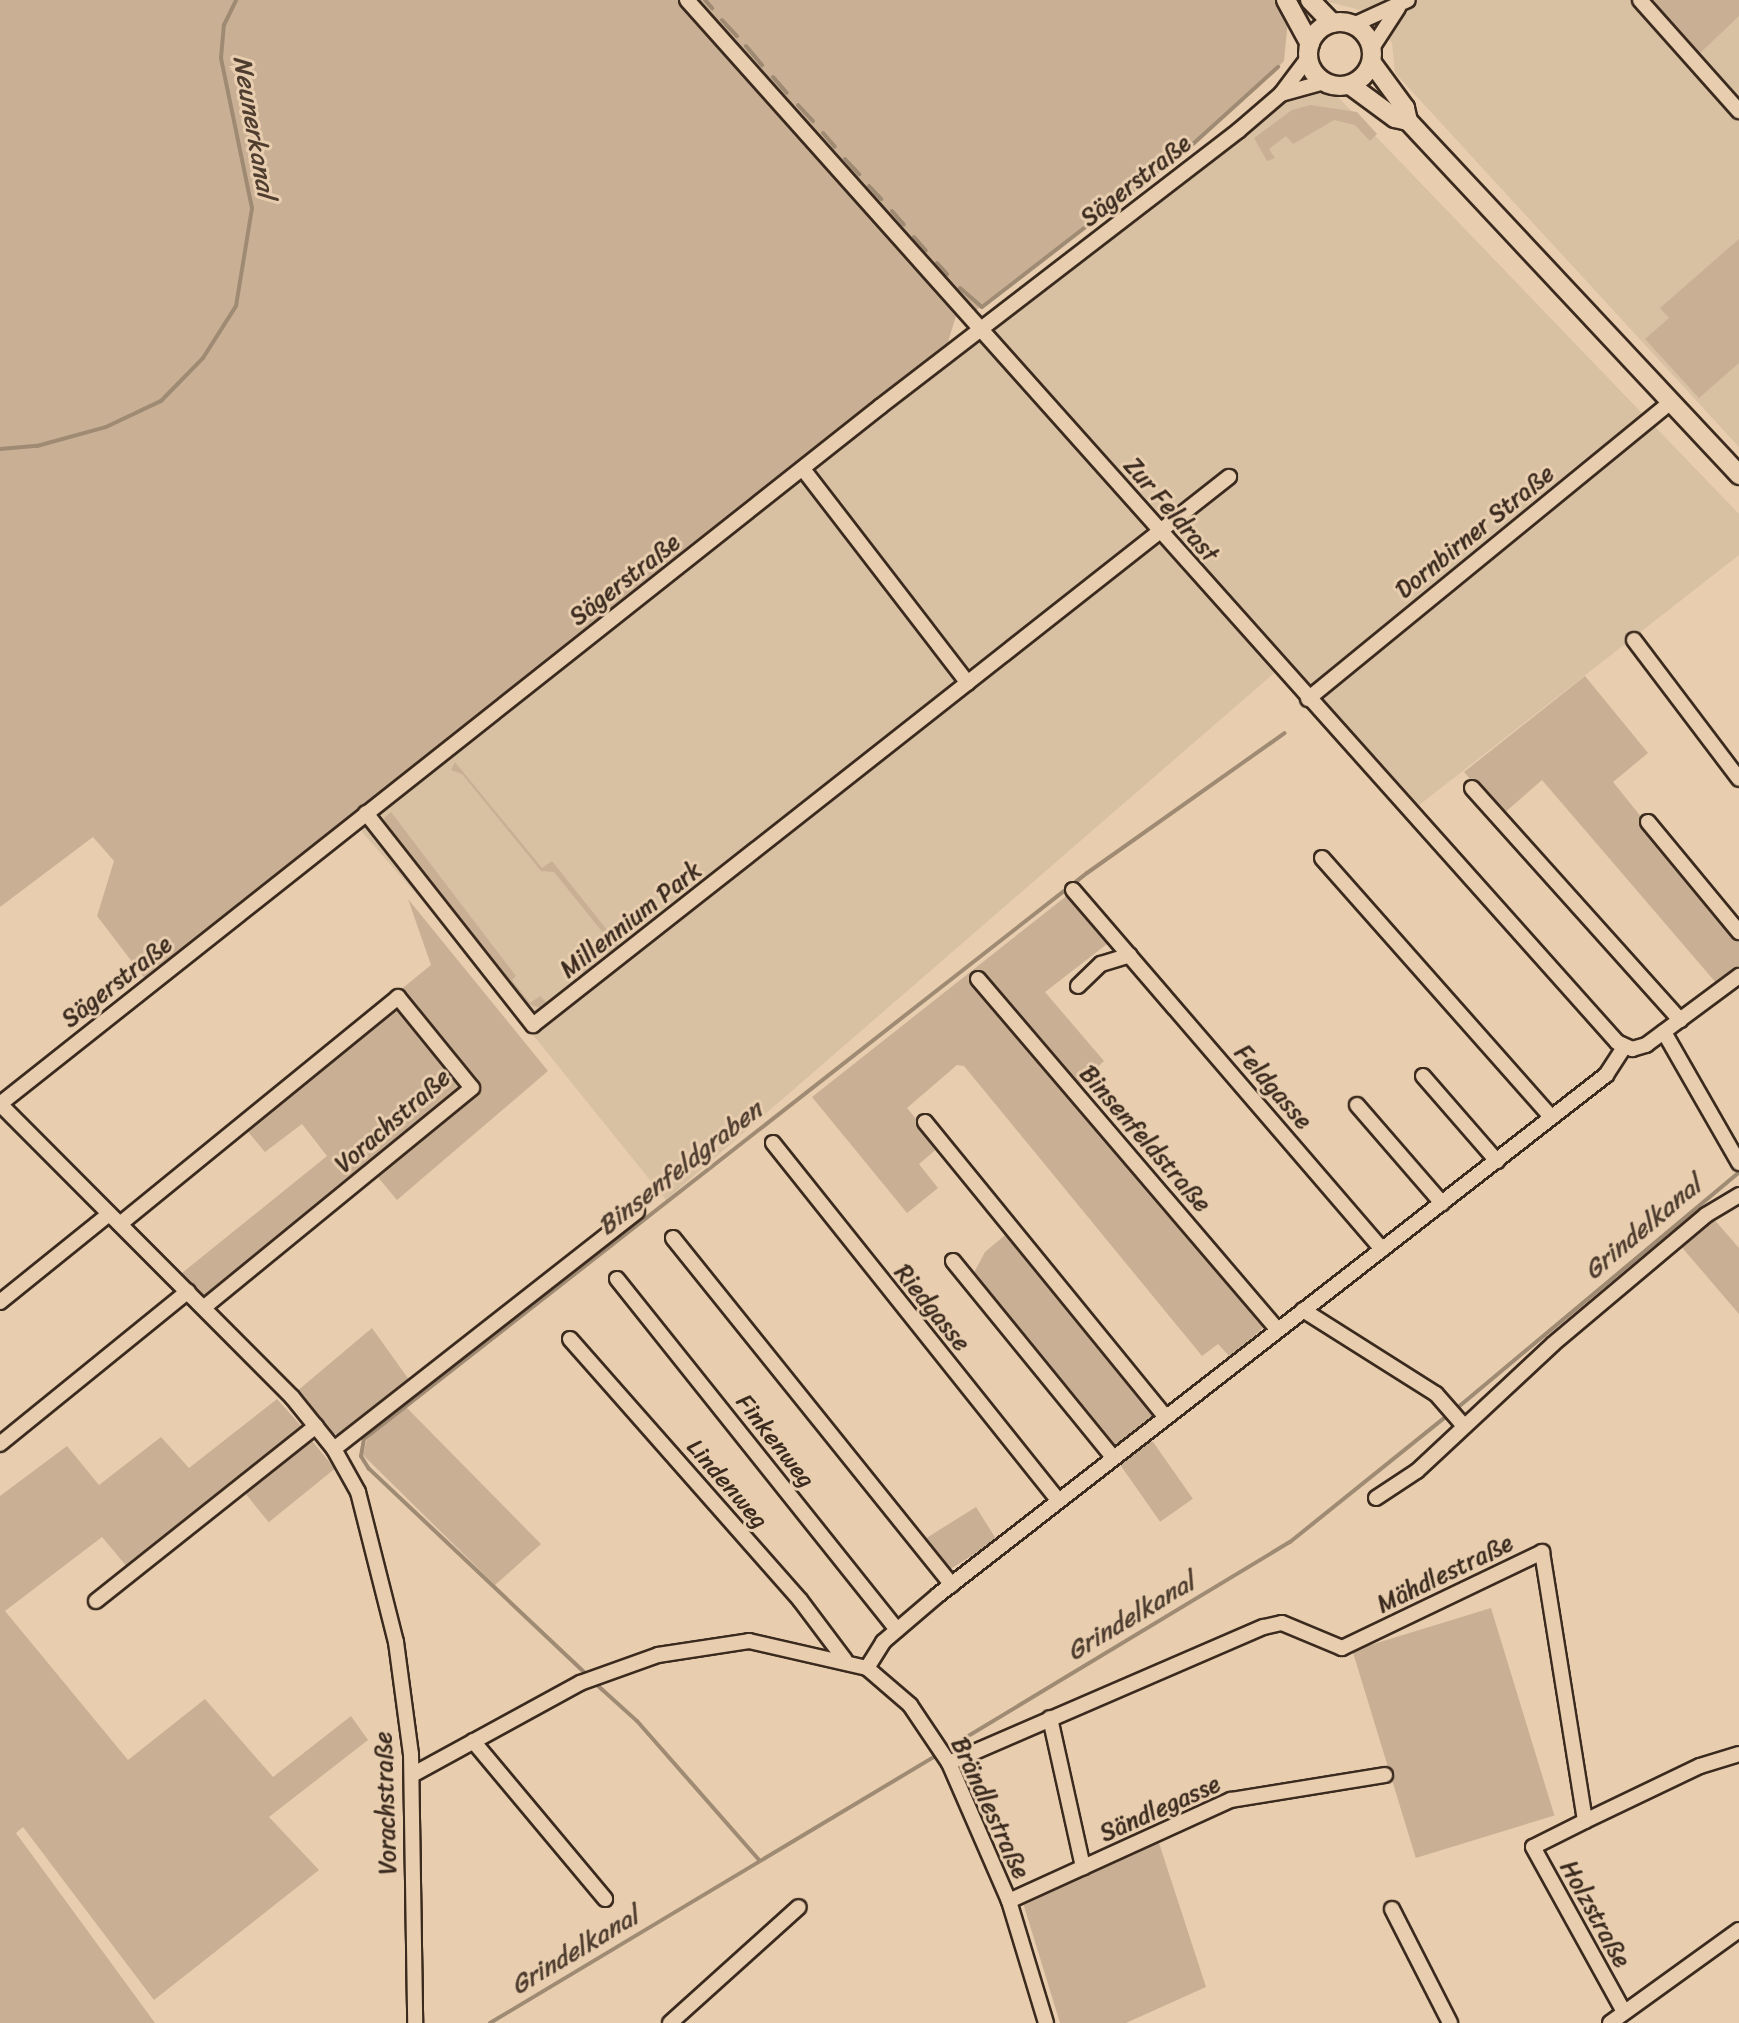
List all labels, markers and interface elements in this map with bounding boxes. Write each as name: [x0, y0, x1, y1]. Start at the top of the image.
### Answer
water label: Neunerkanal: [226, 53, 282, 201]
street label: Sägerstraße: [1075, 129, 1197, 233]
street label: Zur Feldrast: [1117, 451, 1225, 569]
street label: Dornbirner Straße: [1390, 459, 1560, 605]
street label: Sägerstraße: [564, 528, 686, 632]
street label: Millennium Park: [555, 856, 707, 984]
street label: Sägerstraße: [56, 930, 178, 1034]
street label: Feldgasse: [1228, 1039, 1318, 1135]
street label: Binsenfeldstraße: [1073, 1060, 1217, 1218]
street label: Vorachstraße: [330, 1063, 456, 1179]
water label: Binsenfeldgraben: [591, 1094, 769, 1242]
water label: Grindelkanal: [1578, 1170, 1708, 1286]
street label: Riedgasse: [888, 1259, 976, 1357]
street label: Finkenweg: [729, 1388, 821, 1494]
street label: Lindenweg: [680, 1433, 774, 1535]
street label: Mähdlestraße: [1372, 1529, 1518, 1619]
water label: Grindelkanal: [1061, 1567, 1201, 1667]
street label: Vorachstraße: [369, 1731, 403, 1875]
street label: Brändlestraße: [945, 1733, 1035, 1883]
street label: Sändlegasse: [1095, 1770, 1225, 1848]
street label: Holzstraße: [1554, 1856, 1636, 1972]
water label: Grindelkanal: [505, 1901, 645, 2001]

